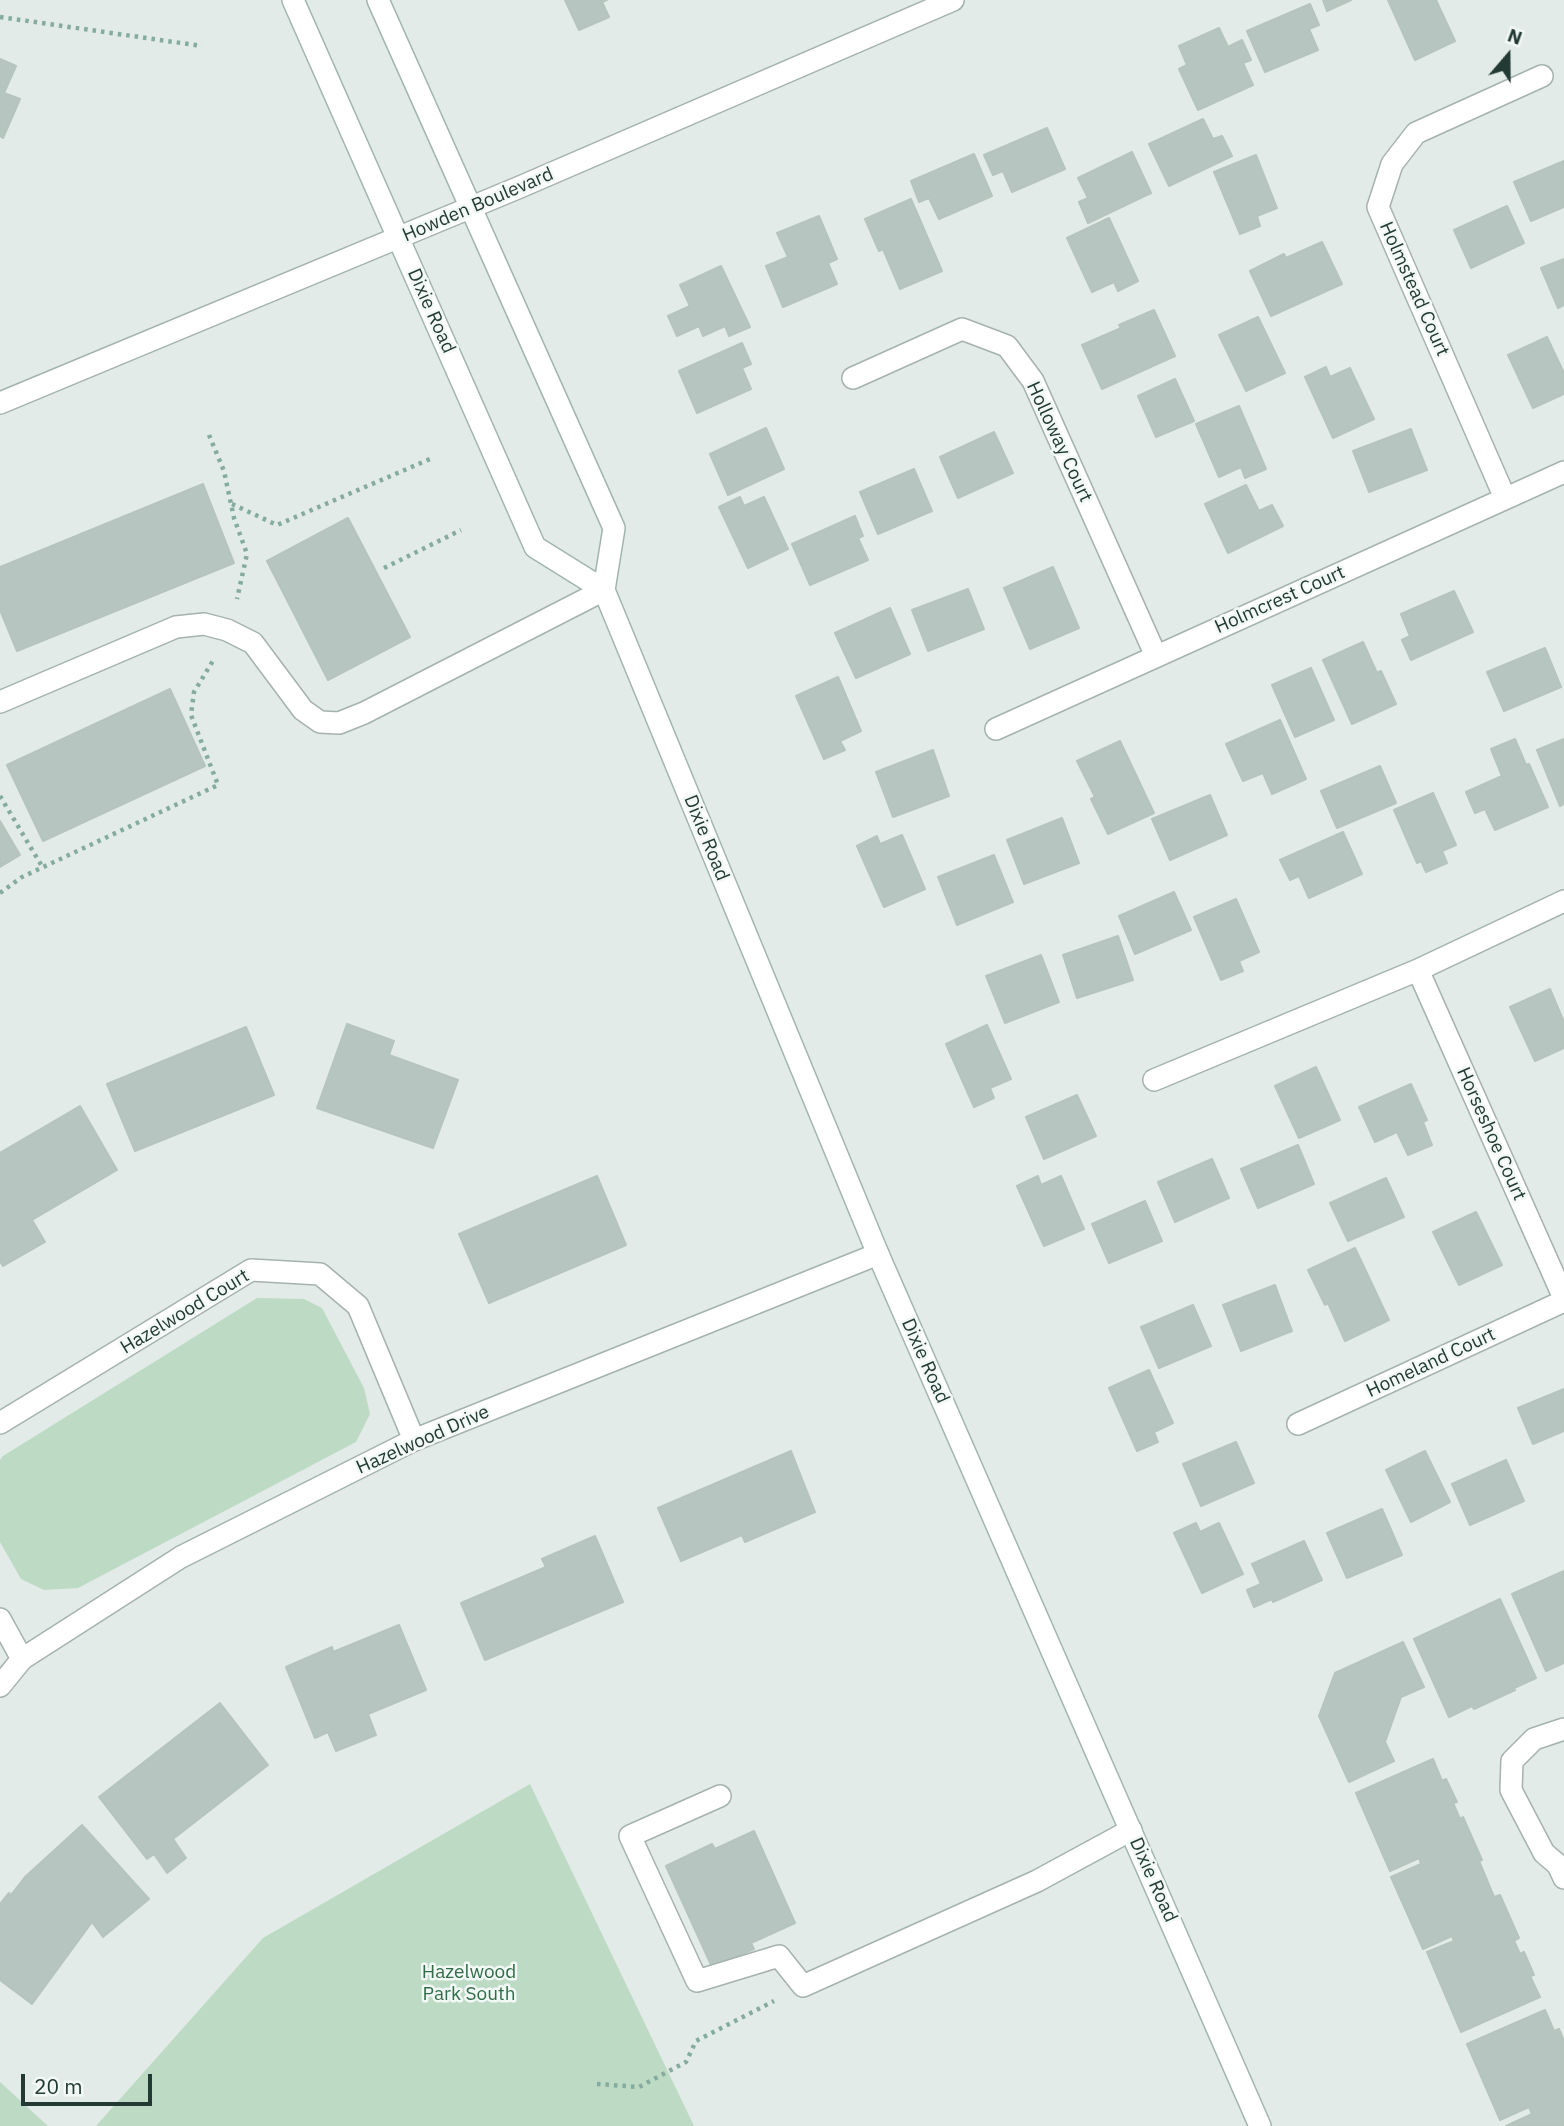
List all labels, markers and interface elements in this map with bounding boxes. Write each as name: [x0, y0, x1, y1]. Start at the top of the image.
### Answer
north arrow: [1473, 21, 1543, 91]
text: N: [1505, 23, 1526, 50]
street label: Howden Boulevard: [399, 163, 557, 247]
street label: Holmstead Court: [1374, 218, 1454, 360]
street label: Dixie Road: [402, 265, 460, 357]
street label: Holloway Court: [1021, 378, 1097, 506]
street label: Holmcrest Court: [1211, 561, 1349, 639]
street label: Dixie Road: [678, 792, 734, 884]
street label: Horseshoe Court: [1451, 1064, 1531, 1204]
street label: Hazelwood Court: [117, 1265, 253, 1359]
street label: Dixie Road: [896, 1315, 954, 1407]
street label: Homeland Court: [1363, 1323, 1499, 1403]
street label: Hazelwood Drive: [353, 1400, 493, 1480]
street label: Dixie Road: [1124, 1834, 1182, 1926]
park label: Hazelwood Park South: [422, 1962, 516, 2006]
scale bar: [24, 2060, 156, 2104]
text: 20 m: [34, 2072, 83, 2100]

